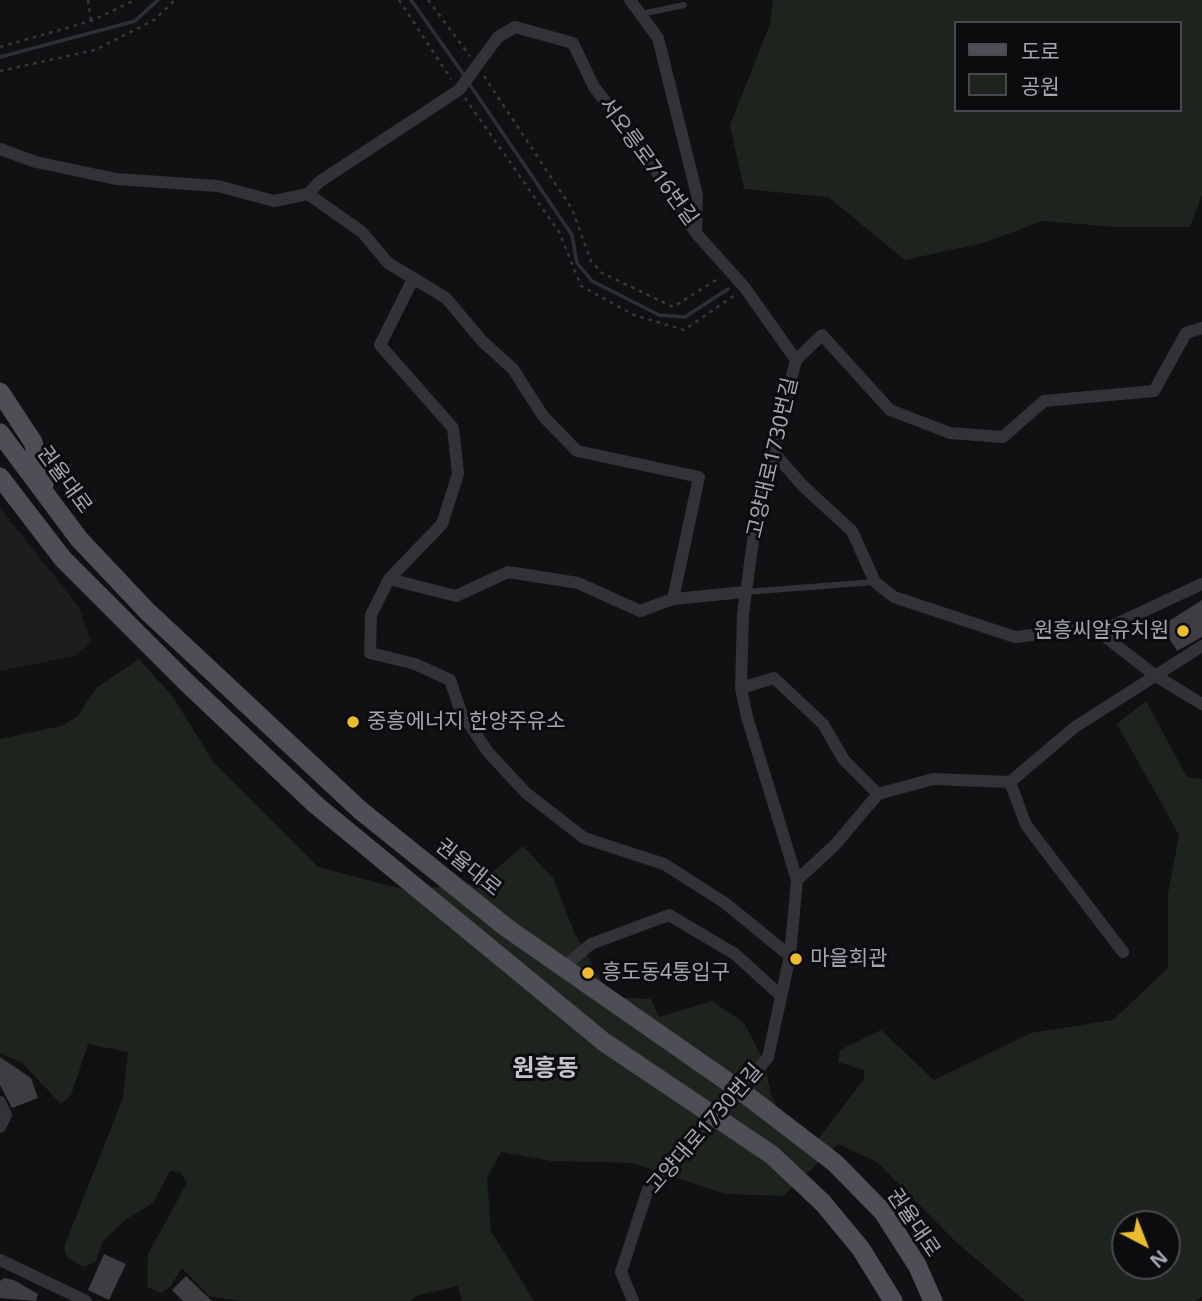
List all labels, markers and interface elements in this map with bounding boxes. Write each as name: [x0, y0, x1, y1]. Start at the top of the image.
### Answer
legend: [954, 21, 1181, 112]
text: 도로: [1021, 37, 1060, 65]
text: 공원: [1021, 72, 1060, 100]
street label: 서오릉로716번길: [593, 93, 703, 231]
street label: 고양대로1730번길: [742, 375, 804, 541]
street label: 권율대로: [31, 441, 97, 519]
place label: 원흥씨알유치원: [1034, 618, 1169, 644]
marker: 원흥씨알유치원: [1175, 623, 1191, 639]
place label: 중흥에너지 한양주유소: [367, 709, 566, 735]
marker: 중흥에너지 한양주유소: [345, 714, 361, 730]
street label: 권율대로: [430, 834, 506, 902]
place label: 마을회관: [810, 946, 887, 972]
marker: 마을회관: [788, 951, 804, 967]
place label: 흥도동4통입구: [602, 960, 730, 986]
marker: 흥도동4통입구: [580, 965, 596, 981]
district label: 원흥동: [512, 1055, 578, 1083]
street label: 고양대로1730번길: [642, 1059, 768, 1199]
street label: 권율대로: [881, 1184, 945, 1262]
north arrow: [1111, 1210, 1181, 1280]
text: N: [1144, 1244, 1173, 1274]

